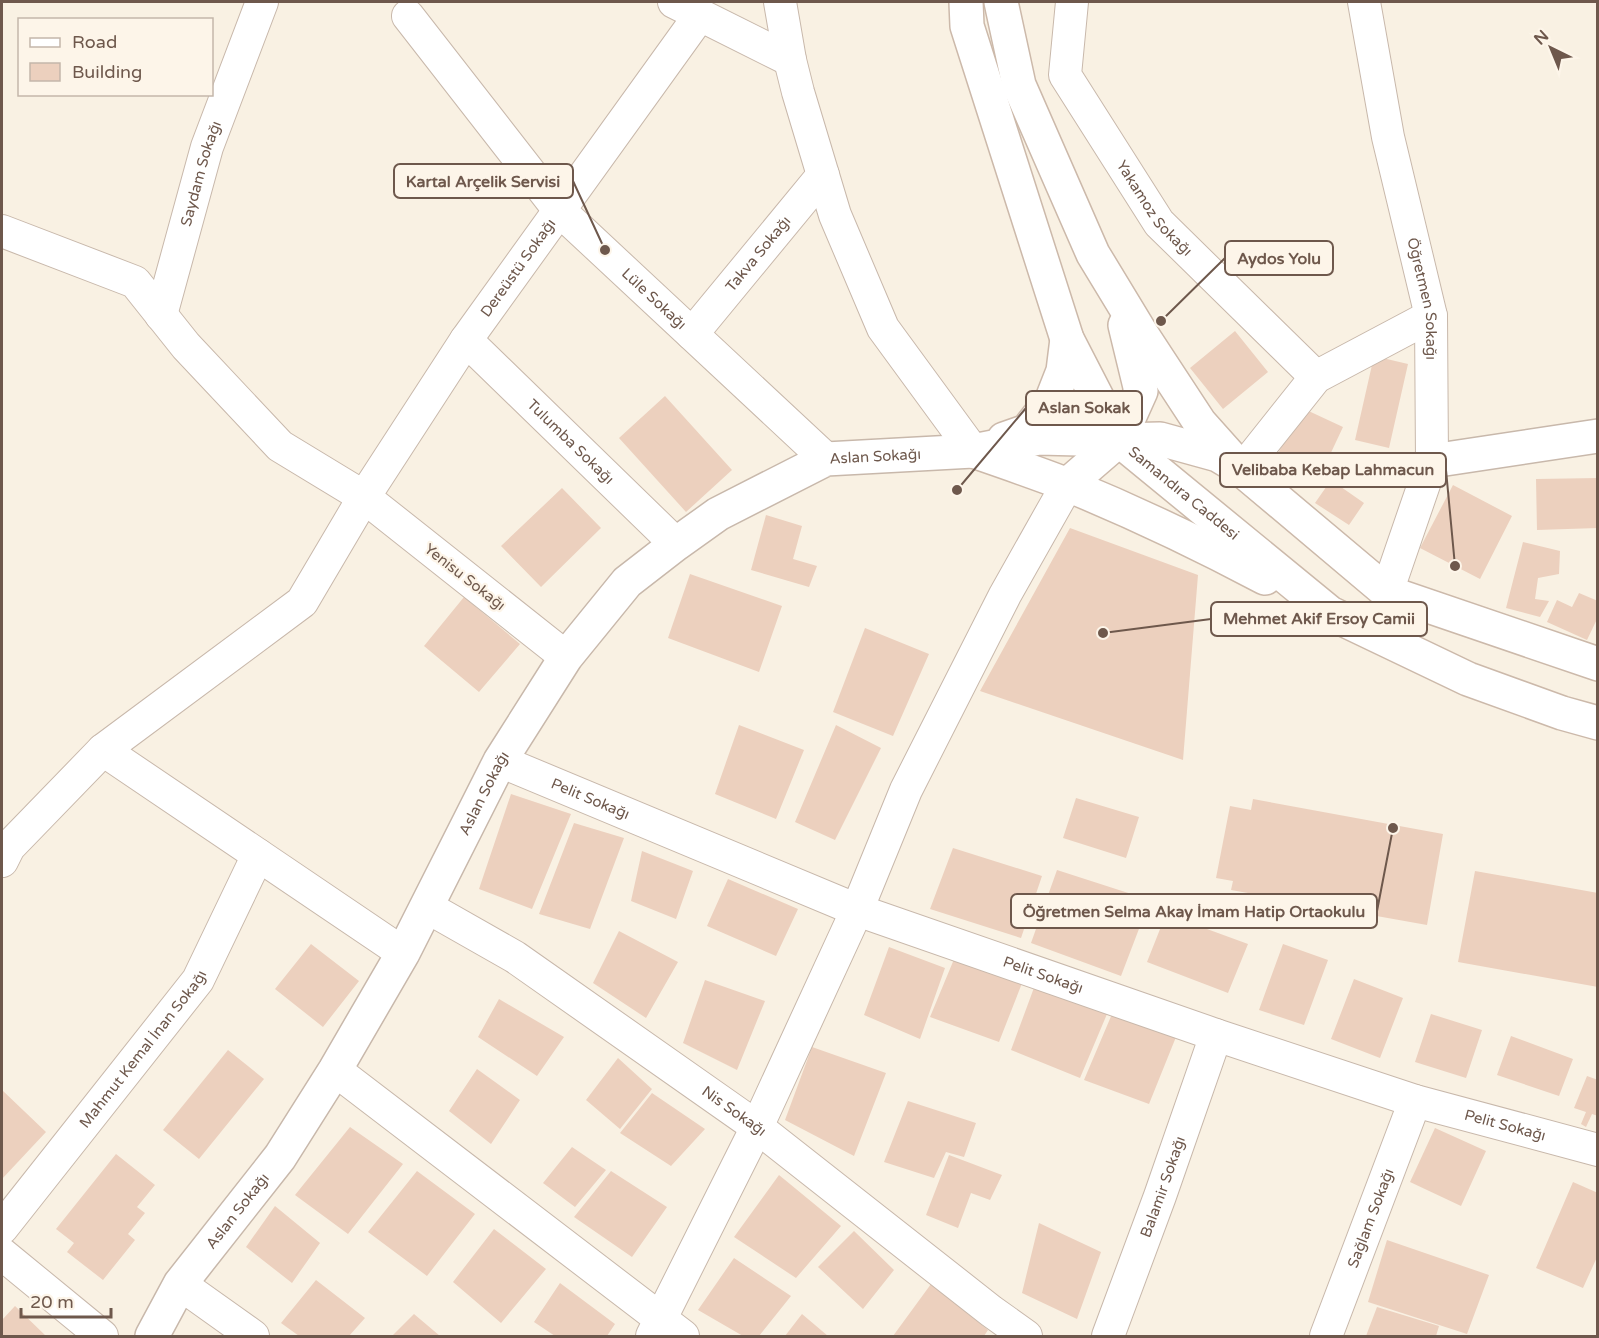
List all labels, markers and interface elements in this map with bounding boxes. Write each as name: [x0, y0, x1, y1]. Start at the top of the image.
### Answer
legend: [18, 18, 213, 96]
north arrow: [1521, 18, 1581, 78]
text: N: [1530, 26, 1553, 49]
text: Road: [72, 31, 117, 53]
text: Building: [72, 61, 142, 83]
street label: Saydam Sokağı: [177, 118, 225, 228]
street label: Yakamoz Sokağı: [1113, 157, 1196, 260]
callout: Kartal Arçelik Servisi: [394, 164, 573, 198]
text: Kartal Arçelik Servisi: [406, 172, 560, 192]
street label: Takva Sokağı: [722, 212, 795, 295]
street label: Dereüstü Sokağı: [477, 215, 559, 320]
street label: Öğretmen Sokağı: [1403, 236, 1440, 360]
callout: Aydos Yolu: [1225, 241, 1333, 275]
text: Aydos Yolu: [1237, 249, 1321, 269]
street label: Lüle Sokağı: [618, 264, 690, 333]
callout: Aslan Sokak: [1026, 391, 1142, 425]
street label: Tulumba Sokağı: [524, 396, 618, 488]
text: Aslan Sokak: [1038, 398, 1130, 418]
street label: Samandıra Caddesi: [1125, 443, 1243, 544]
street label: Aslan Sokağı: [829, 445, 921, 468]
callout: Velibaba Kebap Lahmacun: [1220, 453, 1446, 487]
text: Velibaba Kebap Lahmacun: [1232, 460, 1434, 480]
street label: Yenisu Sokağı: [421, 540, 509, 614]
callout: Mehmet Akif Ersoy Camii: [1211, 602, 1427, 636]
text: Mehmet Akif Ersoy Camii: [1223, 609, 1415, 629]
street label: Aslan Sokağı: [455, 748, 513, 838]
street label: Pelit Sokağı: [548, 774, 632, 823]
callout: Öğretmen Selma Akay İmam Hatip Ortaokulu: [1011, 894, 1377, 928]
text: Öğretmen Selma Akay İmam Hatip Ortaokulu: [1023, 902, 1365, 922]
street label: Pelit Sokağı: [1001, 953, 1086, 997]
street label: Mahmut Kemal İnan Sokağı: [76, 967, 210, 1132]
street label: Nis Sokağı: [698, 1082, 770, 1140]
street label: Pelit Sokağı: [1462, 1106, 1548, 1145]
street label: Balamir Sokağı: [1136, 1134, 1189, 1240]
street label: Sağlam Sokağı: [1344, 1166, 1398, 1270]
street label: Aslan Sokağı: [202, 1169, 273, 1253]
scale bar: [21, 1281, 111, 1319]
text: 20 m: [30, 1291, 74, 1313]

